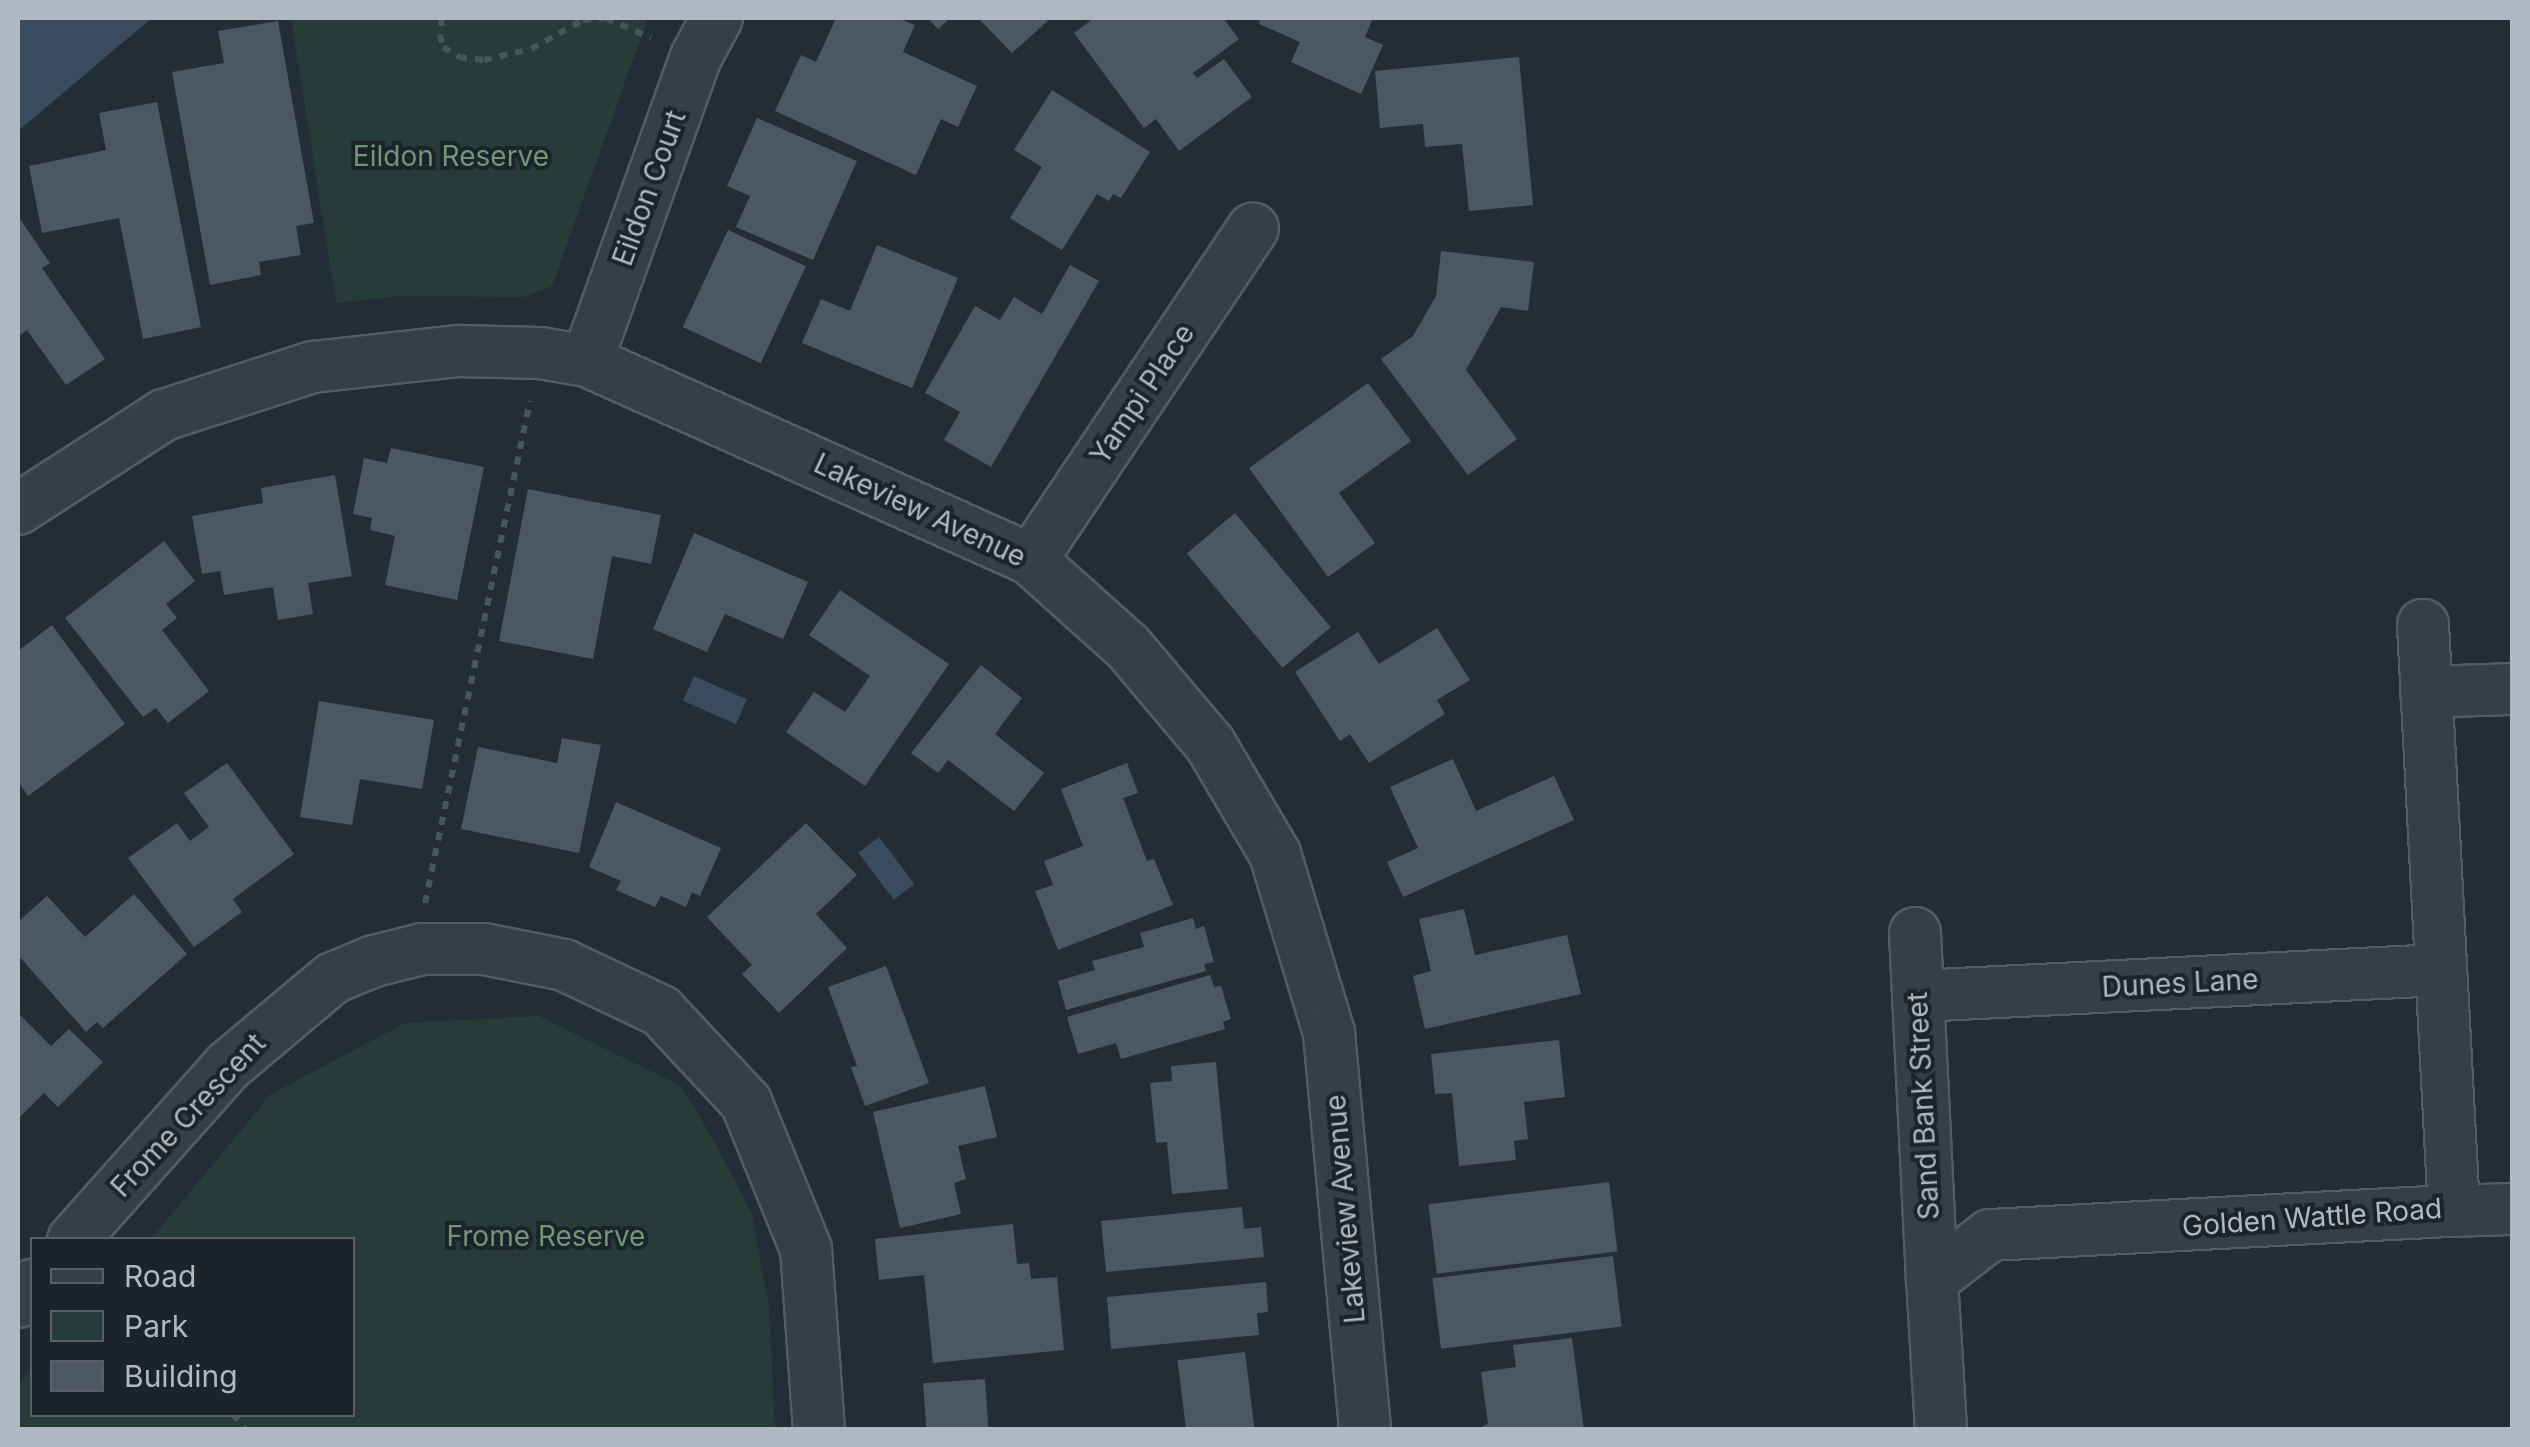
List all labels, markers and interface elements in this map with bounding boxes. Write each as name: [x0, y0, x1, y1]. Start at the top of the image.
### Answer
street label: Eildon Court: [605, 106, 693, 270]
park label: Eildon Reserve: [353, 139, 549, 173]
street label: Yampi Place: [1083, 318, 1201, 470]
street label: Lakeview Avenue: [809, 446, 1031, 574]
street label: Dunes Lane: [2101, 962, 2259, 1004]
street label: Sand Bank Street: [1900, 991, 1946, 1221]
street label: Frome Crescent: [104, 1026, 272, 1204]
street label: Lakeview Avenue: [1318, 1093, 1372, 1325]
street label: Golden Wattle Road: [2181, 1191, 2443, 1243]
park label: Frome Reserve: [447, 1219, 645, 1253]
legend: [30, 1237, 355, 1417]
text: Road: [124, 1258, 196, 1294]
text: Park: [124, 1308, 188, 1344]
text: Building: [124, 1358, 238, 1394]

